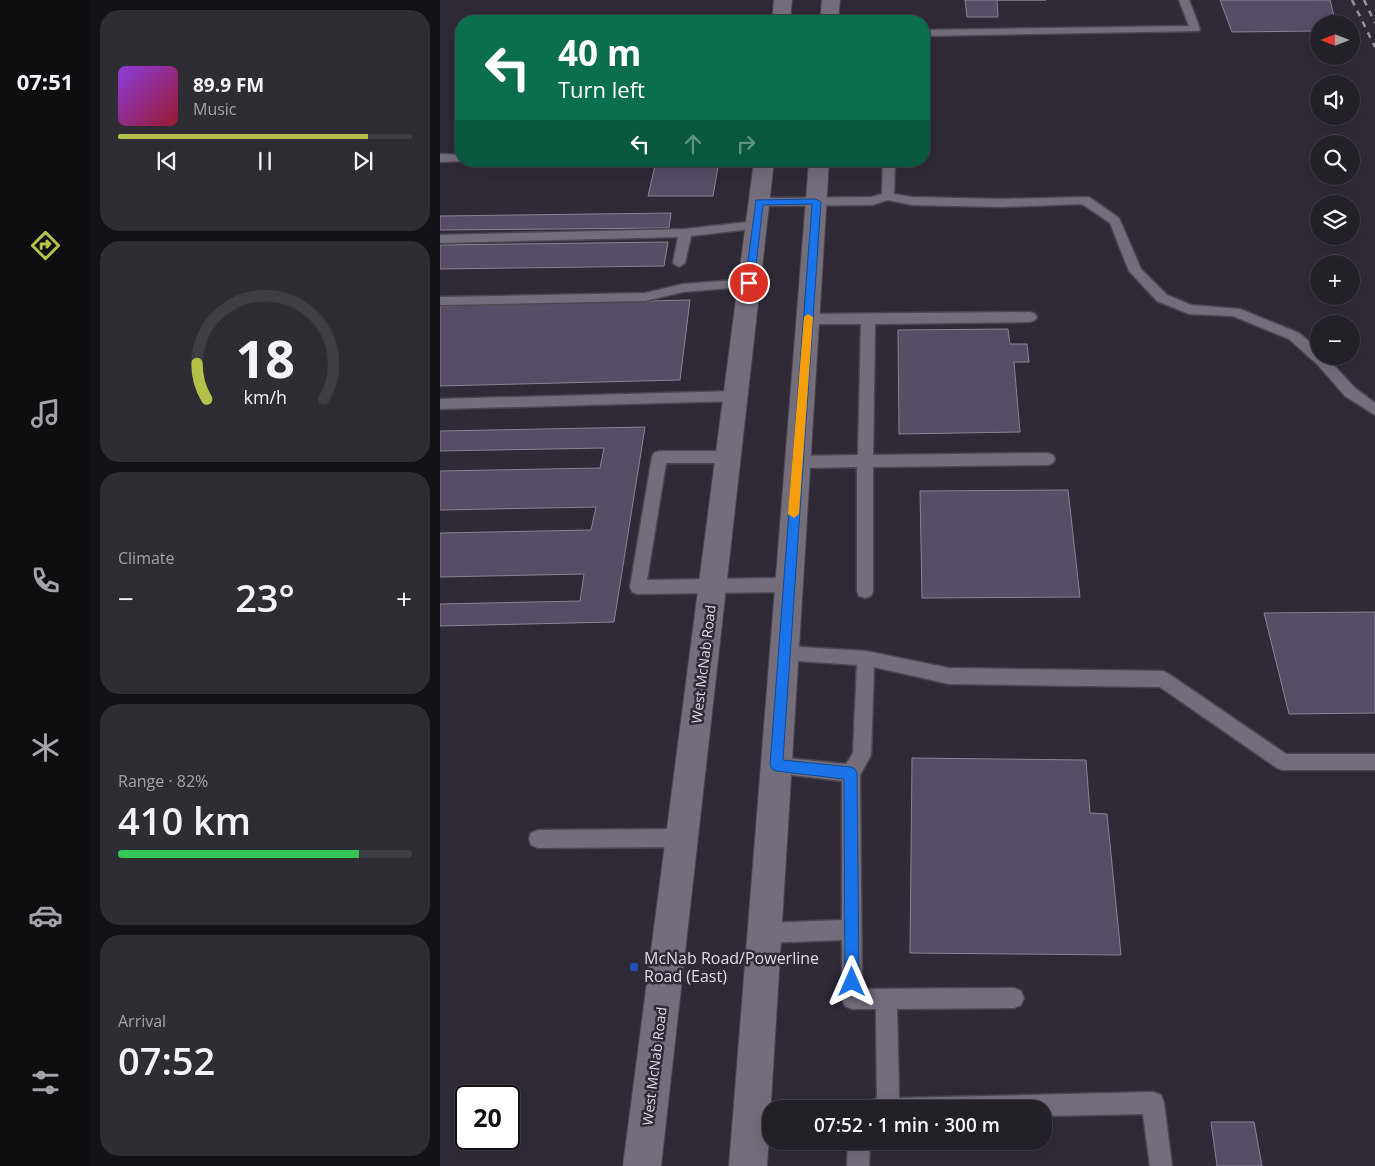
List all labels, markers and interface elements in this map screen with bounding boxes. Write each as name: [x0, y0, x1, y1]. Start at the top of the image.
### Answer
north arrow: [1310, 15, 1360, 65]
map controls: [1310, 15, 1360, 365]
text: 40 m: [558, 29, 641, 76]
icon: left: [475, 35, 540, 100]
text: 07:51: [17, 66, 73, 96]
text: 89.9 FM: [193, 72, 264, 98]
text: Turn left: [558, 74, 645, 104]
button: sound: [1310, 75, 1360, 125]
text: Music: [193, 98, 237, 120]
icon: left: [626, 130, 654, 158]
icon: ahead: [679, 130, 707, 158]
icon: right: [732, 130, 760, 158]
button: search: [1310, 135, 1360, 185]
icon: previous: [153, 147, 181, 175]
icon: pause: [251, 147, 279, 175]
icon: next: [349, 147, 377, 175]
button: layers: [1310, 195, 1360, 245]
icon: directions: [28, 228, 63, 263]
button: +: [1310, 255, 1360, 305]
pin: [728, 262, 770, 304]
icon: arrive: [735, 269, 763, 297]
button: −: [1310, 315, 1360, 365]
text: 18: [235, 322, 295, 393]
text: km/h: [243, 385, 287, 409]
icon: music: [28, 396, 63, 431]
text: Climate: [118, 547, 175, 569]
icon: phone: [28, 563, 63, 598]
text: 23°: [235, 571, 295, 623]
text: −: [118, 579, 134, 617]
text: +: [396, 579, 412, 617]
street label: West McNab Road: [686, 604, 720, 724]
icon: climate: [28, 730, 63, 765]
text: Range · 82%: [118, 770, 208, 792]
text: 410 km: [118, 794, 251, 846]
icon: car: [28, 898, 63, 933]
place label: McNab Road/Powerline Road (East): [644, 947, 819, 987]
position arrow: [825, 955, 877, 1007]
marker: McNab Road/Powerline Road (East): [628, 961, 640, 973]
street label: West McNab Road: [637, 1006, 671, 1126]
text: Arrival: [118, 1010, 166, 1032]
text: 07:52: [118, 1034, 215, 1086]
icon: filters: [28, 1065, 63, 1100]
speed limit sign: 20: [455, 1085, 520, 1150]
text: 07:52 · 1 min · 300 m: [814, 1112, 1000, 1138]

